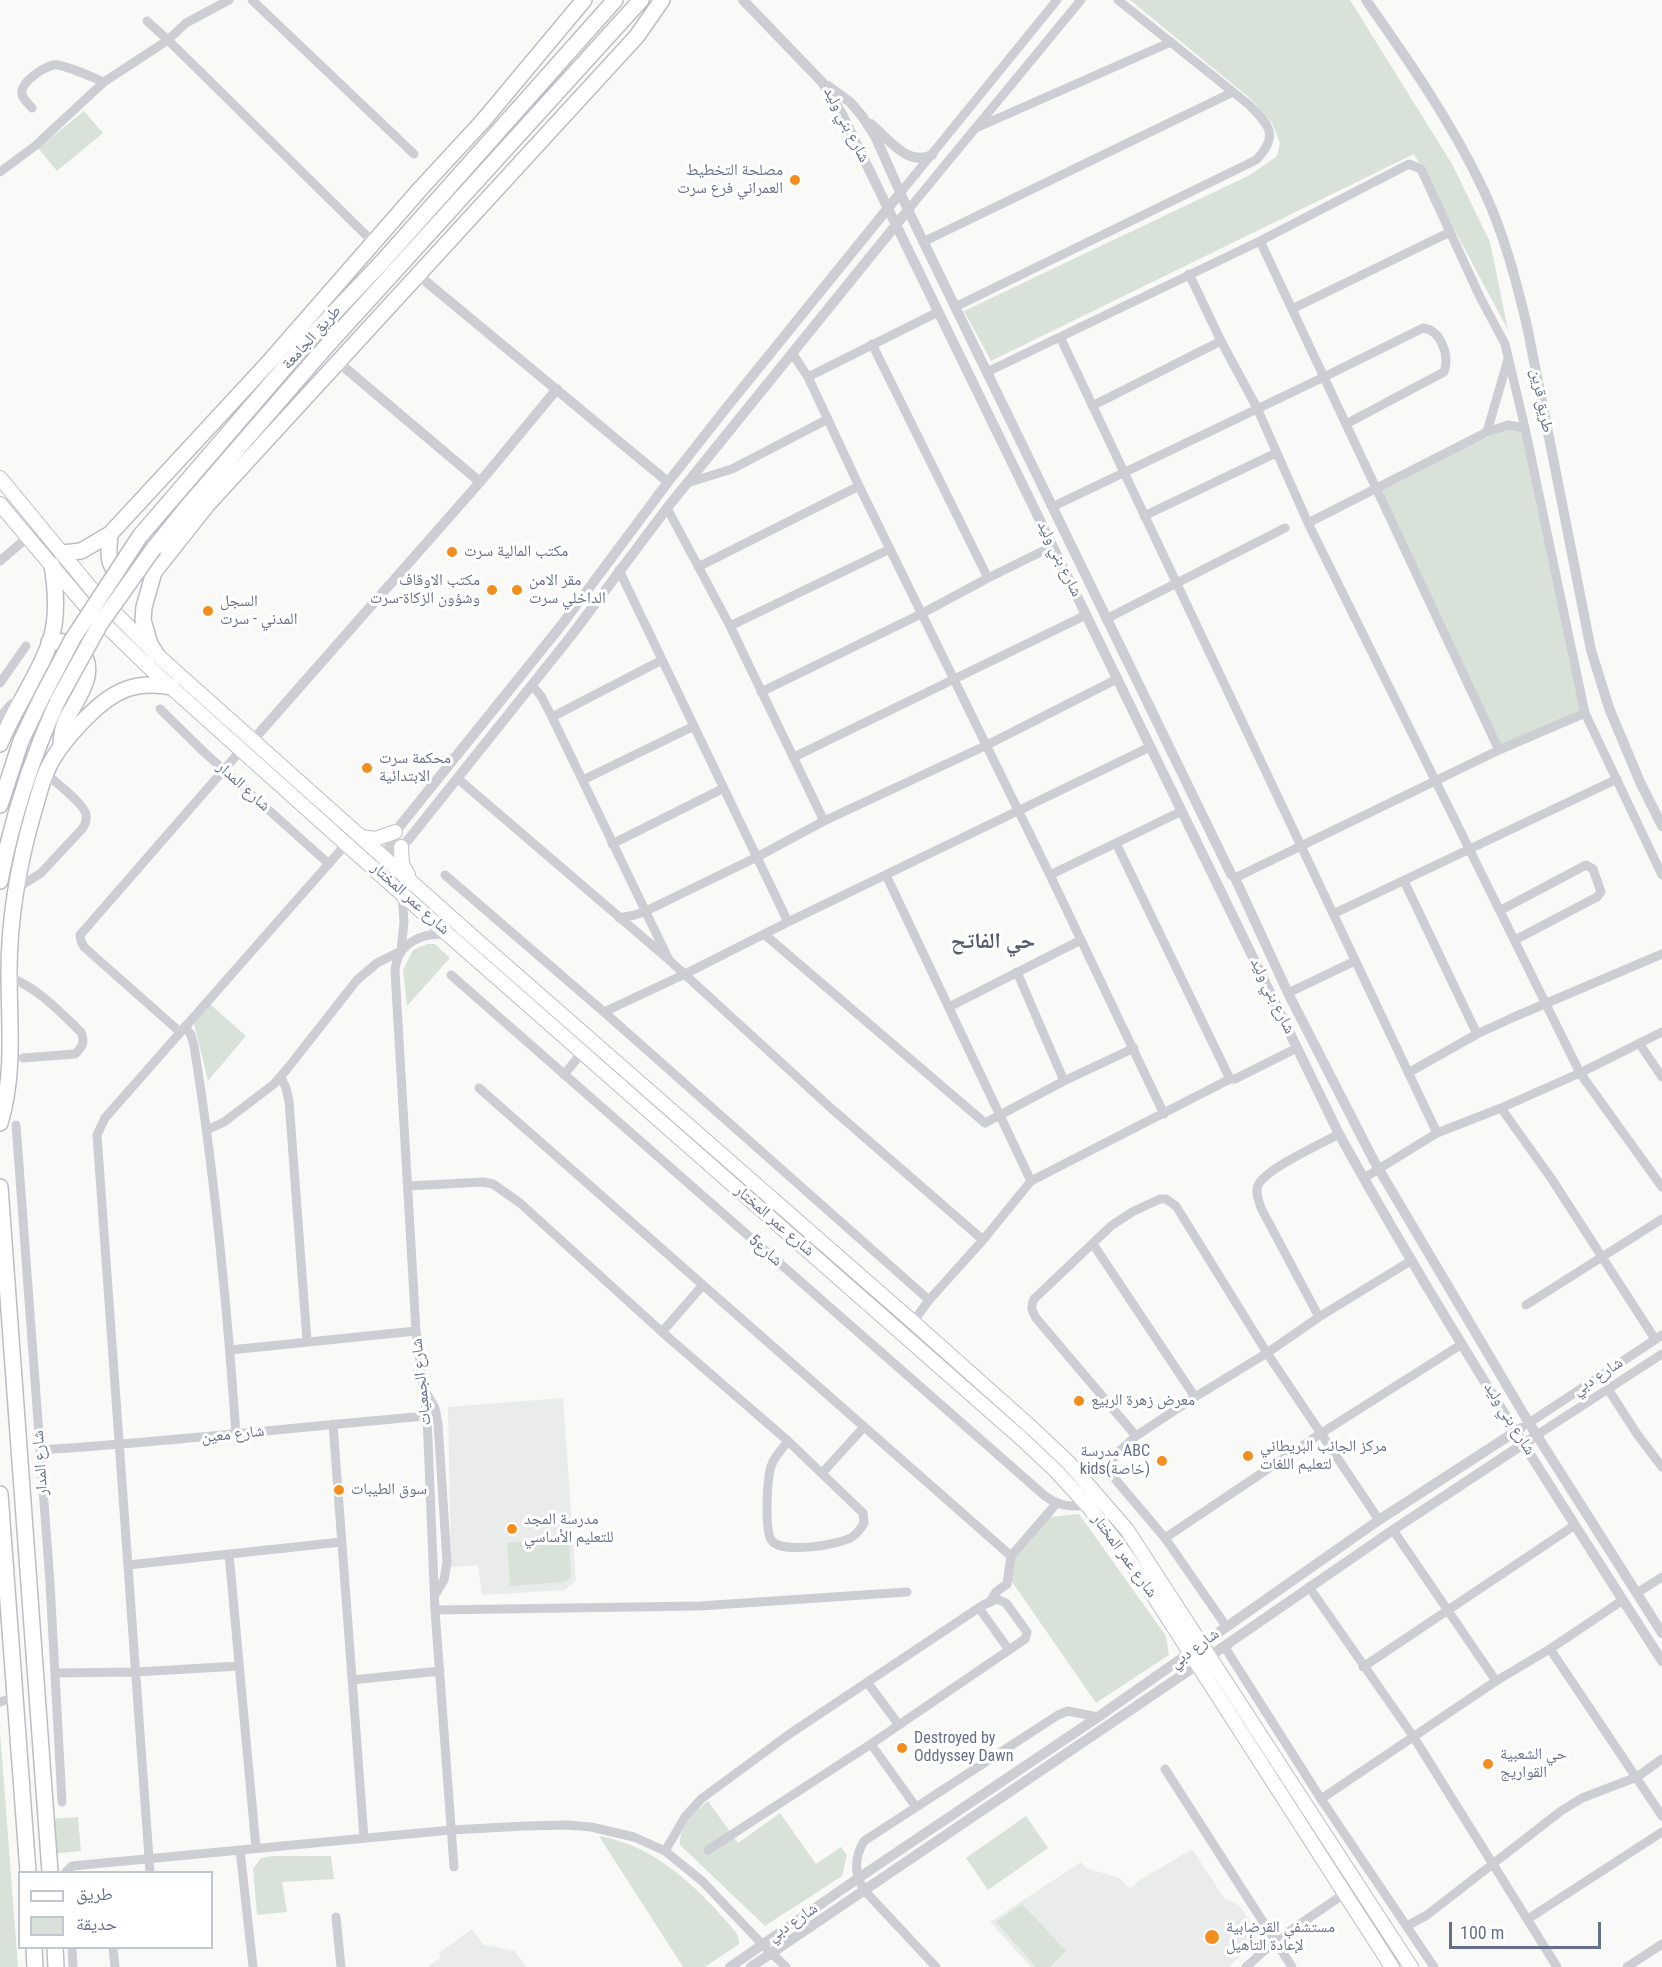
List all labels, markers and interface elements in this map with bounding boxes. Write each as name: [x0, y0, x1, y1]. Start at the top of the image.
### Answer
street label: شارع بني وليد: [819, 84, 873, 166]
place label: مصلحة التخطيط العمراني فرع سرت: [677, 161, 783, 199]
marker: مصلحة التخطيط العمراني فرع سرت: [788, 173, 802, 187]
street label: طريق الجامعة: [278, 302, 346, 374]
street label: طريق قرين: [1525, 368, 1557, 434]
street label: شارع بني وليد: [1032, 518, 1086, 600]
place label: مكتب المالية سرت: [464, 542, 568, 562]
marker: مكتب المالية سرت: [445, 545, 459, 559]
place label: مكتب الاوقاف وشؤون الزكاة-سرت: [370, 571, 480, 609]
place label: مقر الامن الداخلي سرت: [529, 571, 606, 609]
marker: مكتب الاوقاف وشؤون الزكاة-سرت: [485, 583, 499, 597]
marker: مقر الامن الداخلي سرت: [510, 583, 524, 597]
place label: السجل المدني - سرت: [220, 592, 297, 630]
marker: السجل المدني - سرت: [201, 604, 215, 618]
place label: محكمة سرت الابتدائية: [379, 749, 451, 787]
street label: شارع المدار: [212, 758, 274, 816]
marker: محكمة سرت الابتدائية: [360, 761, 374, 775]
street label: شارع عمر المختار: [367, 859, 453, 939]
district label: حي الفاتح: [951, 929, 1035, 955]
street label: شارع بني وليد: [1245, 955, 1299, 1037]
street label: شارع عمر المختار: [730, 1181, 818, 1261]
street label: شارع5: [744, 1231, 786, 1271]
street label: شارع الجمعيات: [408, 1338, 436, 1426]
street label: شارع دبي: [1569, 1354, 1627, 1400]
street label: شارع بني وليد: [1479, 1379, 1539, 1459]
place label: معرض زهرة الربيع: [1091, 1391, 1195, 1411]
marker: معرض زهرة الربيع: [1072, 1394, 1086, 1408]
street label: شارع معين: [201, 1422, 265, 1448]
street label: شارع المدار: [29, 1430, 53, 1496]
place label: مركز الجانب البريطاني لتعليم اللغات: [1260, 1437, 1387, 1475]
place label: مدرسة ABC kids(خاصة): [1080, 1442, 1150, 1480]
marker: مركز الجانب البريطاني لتعليم اللغات: [1241, 1449, 1255, 1463]
marker: مدرسة ABC kids(خاصة): [1155, 1454, 1169, 1468]
place label: سوق الطيبات: [351, 1480, 427, 1500]
marker: سوق الطيبات: [332, 1483, 346, 1497]
place label: مدرسة المجد للتعليم الأساسي: [524, 1510, 614, 1548]
street label: شارع عمر المختار: [1087, 1510, 1161, 1602]
marker: مدرسة المجد للتعليم الأساسي: [505, 1522, 519, 1536]
street label: شارع دبي: [1167, 1625, 1223, 1673]
place label: Destroyed by Oddyssey Dawn: [914, 1729, 1013, 1767]
marker: Destroyed by Oddyssey Dawn: [895, 1741, 909, 1755]
place label: حي الشعبية القواريج: [1500, 1745, 1567, 1783]
marker: حي الشعبية القواريج: [1481, 1757, 1495, 1771]
legend: [18, 1871, 213, 1949]
text: طريق: [76, 1883, 113, 1904]
street label: شارع دبي: [764, 1899, 822, 1947]
scale bar: [1452, 1910, 1604, 1948]
text: حديقة: [76, 1913, 117, 1934]
place label: مستشفي القرضابية لإعادة التأهيل: [1226, 1918, 1335, 1956]
text: 100 m: [1460, 1922, 1504, 1943]
marker: مستشفي القرضابية لإعادة التأهيل: [1203, 1928, 1221, 1946]

